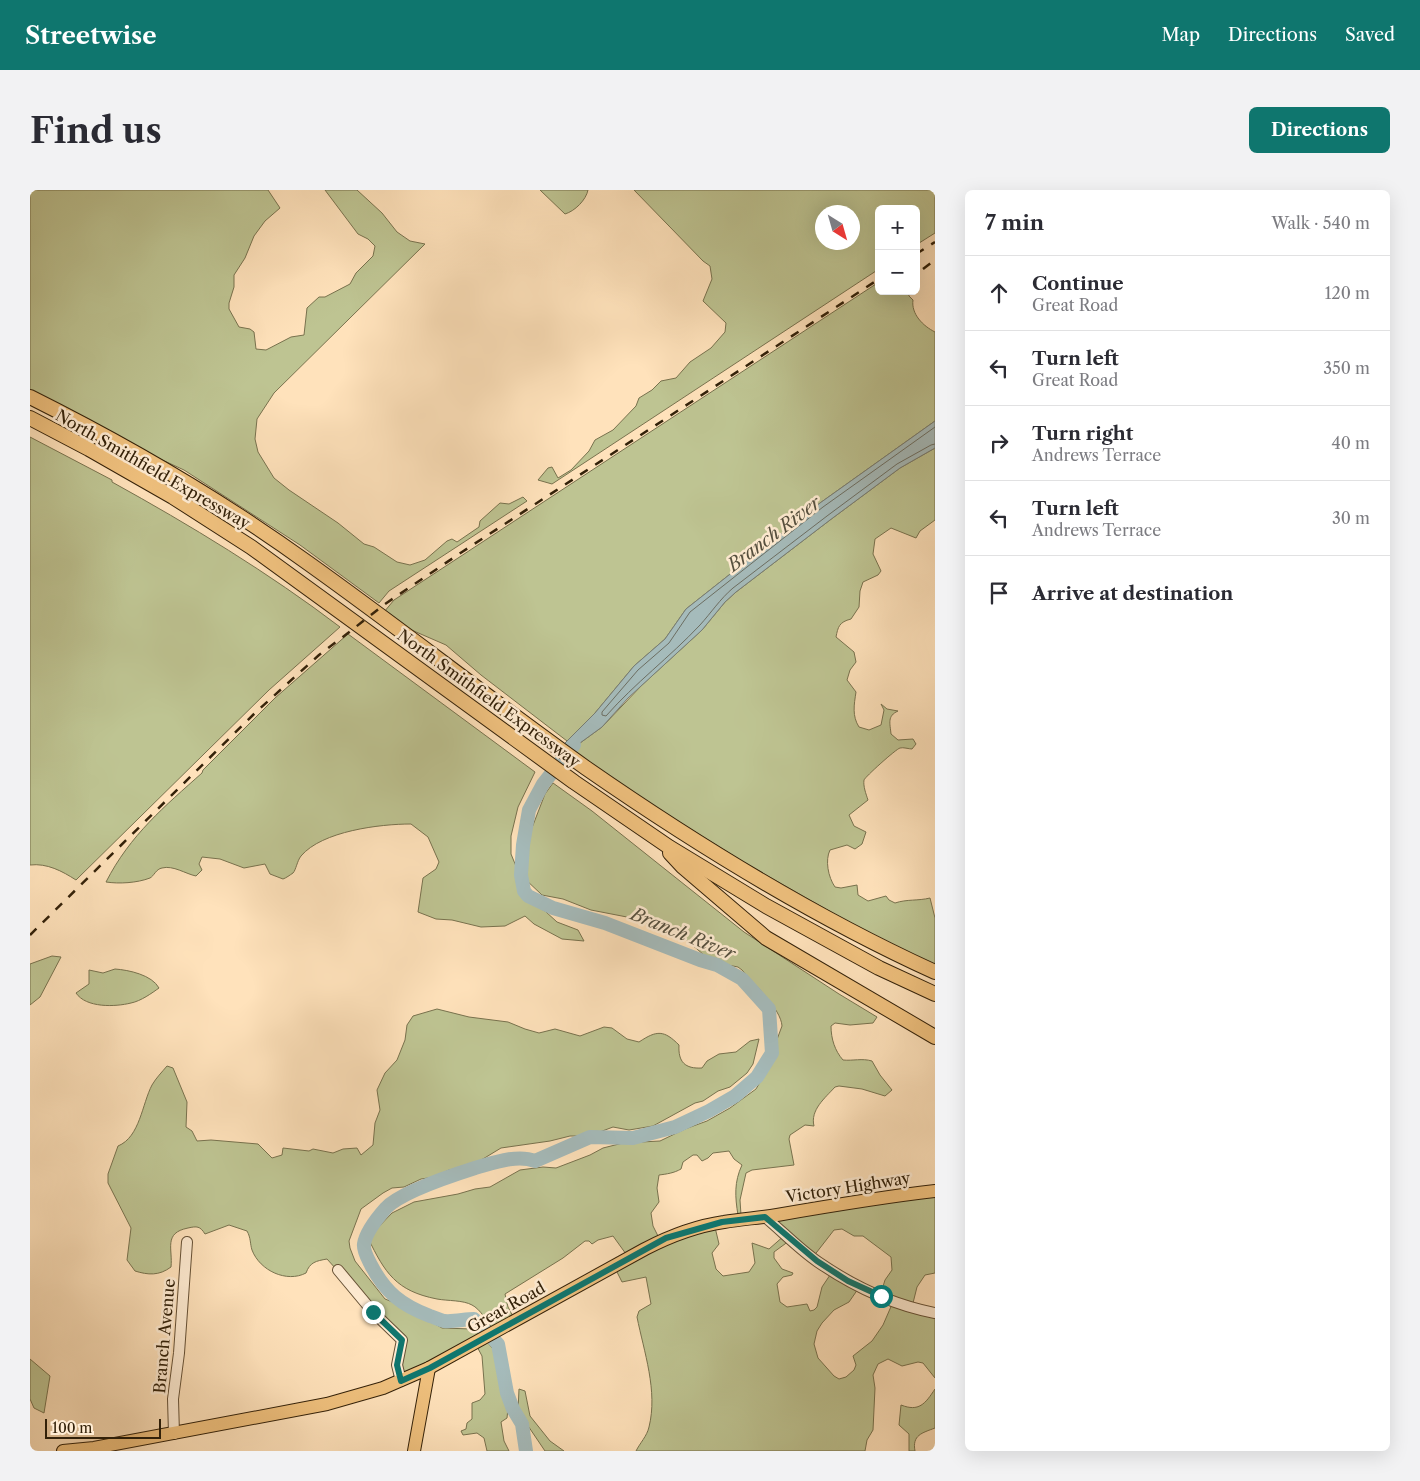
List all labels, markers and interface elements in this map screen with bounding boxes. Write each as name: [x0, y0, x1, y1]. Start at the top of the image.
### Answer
text: Streetwise: [25, 21, 157, 50]
text: Map: [1161, 24, 1200, 46]
text: Directions: [1228, 24, 1317, 46]
text: Saved: [1345, 24, 1395, 46]
button: Directions: [1249, 107, 1390, 153]
text: Find us: [30, 109, 162, 152]
north arrow: [815, 205, 860, 250]
map controls: [875, 205, 920, 295]
button: +: [875, 205, 920, 250]
text: 7 min: [985, 210, 1044, 235]
text: Walk · 540 m: [1272, 213, 1370, 233]
button: −: [875, 250, 920, 295]
text: Continue: [1032, 272, 1124, 295]
icon: ahead: [985, 279, 1013, 307]
text: 120 m: [1325, 283, 1370, 303]
text: Great Road: [1032, 295, 1118, 315]
text: Turn left: [1032, 347, 1119, 370]
icon: left: [985, 354, 1013, 382]
text: 350 m: [1323, 358, 1370, 378]
text: Great Road: [1032, 370, 1118, 390]
street label: North Smithfield Expressway: [52, 405, 255, 534]
text: Turn right: [1032, 422, 1133, 445]
icon: right: [985, 429, 1013, 457]
text: 40 m: [1331, 433, 1370, 453]
text: Andrews Terrace: [1032, 445, 1161, 465]
water label: Branch River: [722, 491, 826, 577]
text: Turn left: [1032, 497, 1119, 520]
icon: left: [985, 504, 1013, 532]
text: 30 m: [1332, 508, 1370, 528]
text: Andrews Terrace: [1032, 520, 1161, 540]
icon: arrive: [985, 579, 1013, 607]
text: Arrive at destination: [1032, 582, 1233, 605]
street label: North Smithfield Expressway: [394, 625, 585, 772]
water label: Branch River: [626, 902, 740, 966]
street label: Victory Highway: [783, 1167, 913, 1207]
street label: Great Road: [463, 1277, 549, 1337]
street label: Branch Avenue: [149, 1278, 179, 1394]
route start: [870, 1285, 893, 1308]
route end: [362, 1301, 385, 1324]
scale bar: [45, 1416, 161, 1439]
text: 100 m: [52, 1419, 92, 1437]

